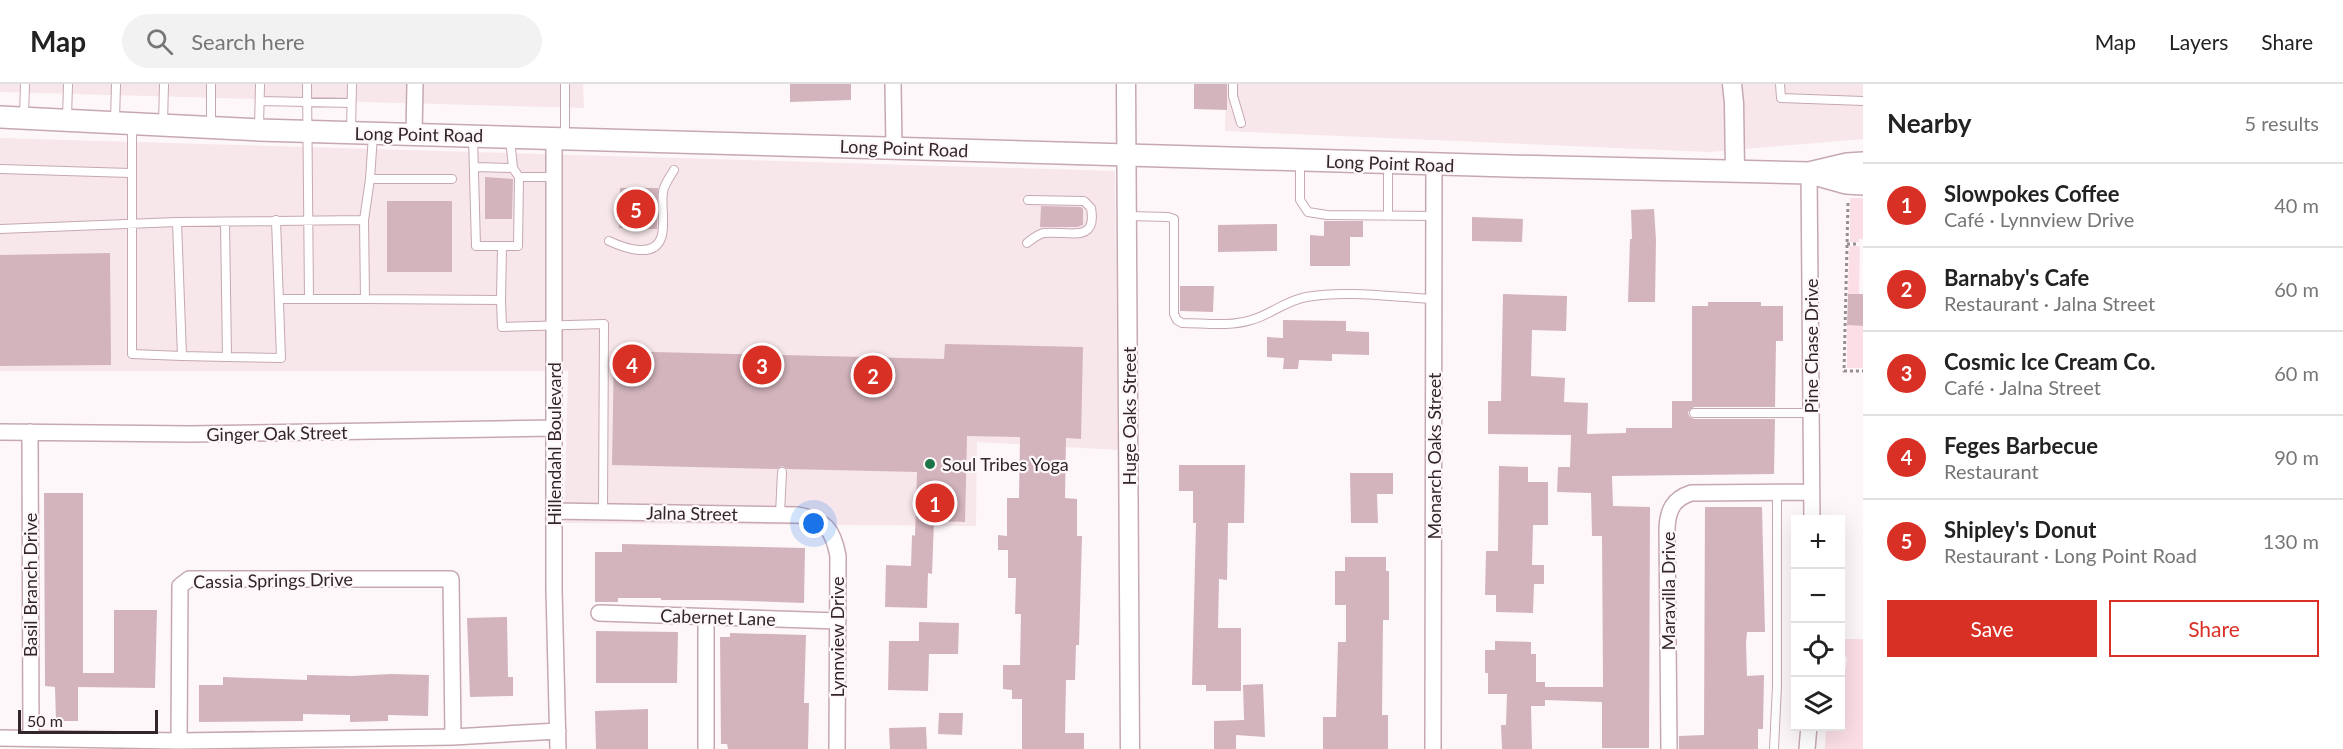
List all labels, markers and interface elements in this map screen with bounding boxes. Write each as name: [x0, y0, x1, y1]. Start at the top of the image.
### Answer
search box: [122, 14, 542, 68]
text: Map: [30, 24, 86, 58]
icon: search: [143, 25, 176, 58]
text: Search here: [191, 28, 305, 55]
text: Map: [2095, 29, 2136, 54]
text: Layers: [2169, 29, 2228, 54]
text: Share: [2261, 29, 2313, 54]
text: Nearby: [1887, 107, 1972, 139]
text: 5 results: [2244, 111, 2319, 135]
street label: Long Point Road: [355, 122, 483, 146]
street label: Long Point Road: [839, 135, 969, 161]
street label: Long Point Road: [1325, 150, 1455, 176]
text: Slowpokes Coffee: [1944, 180, 2119, 207]
pin: 5: [616, 186, 656, 232]
text: 1: [1901, 193, 1912, 217]
text: 40 m: [2274, 193, 2319, 217]
text: Café · Lynnview Drive: [1944, 207, 2134, 231]
text: Barnaby's Cafe: [1944, 264, 2089, 291]
text: 2: [1901, 277, 1912, 301]
text: 60 m: [2274, 277, 2319, 301]
street label: Pine Chase Drive: [1800, 278, 1822, 414]
text: Restaurant · Jalna Street: [1944, 291, 2155, 315]
pin: 4: [612, 342, 652, 386]
pin: 3: [742, 342, 782, 388]
street label: Huge Oaks Street: [1118, 346, 1140, 486]
text: Cosmic Ice Cream Co.: [1944, 348, 2156, 375]
pin: 2: [854, 352, 892, 398]
text: 3: [1901, 361, 1912, 385]
text: 60 m: [2274, 361, 2319, 385]
street label: Hillendahl Boulevard: [543, 362, 565, 526]
street label: Monarch Oaks Street: [1423, 372, 1445, 540]
text: Café · Jalna Street: [1944, 375, 2101, 399]
street label: Ginger Oak Street: [206, 421, 348, 445]
text: Feges Barbecue: [1944, 432, 2098, 459]
text: 4: [1901, 445, 1912, 469]
text: 90 m: [2274, 445, 2319, 469]
place label: Soul Tribes Yoga: [942, 453, 1069, 475]
marker: Soul Tribes Yoga: [923, 457, 937, 471]
text: Restaurant: [1944, 459, 2039, 483]
pin: 1: [916, 480, 954, 526]
street label: Jalna Street: [646, 501, 738, 525]
your location: [799, 509, 828, 538]
street label: Basil Branch Drive: [19, 513, 41, 657]
map controls: [1791, 515, 1845, 731]
button: +: [1791, 515, 1845, 569]
text: Shipley's Donut: [1944, 516, 2097, 543]
text: 5: [1901, 529, 1912, 553]
text: 130 m: [2263, 529, 2319, 553]
street label: Maravilla Drive: [1657, 531, 1679, 651]
text: Restaurant · Long Point Road: [1944, 543, 2197, 567]
street label: Cassia Springs Drive: [193, 568, 353, 592]
button: −: [1791, 569, 1845, 623]
street label: Lynnview Drive: [826, 576, 848, 698]
button: Save: [1887, 600, 2097, 657]
button: Share: [2109, 600, 2319, 657]
street label: Cabernet Lane: [660, 604, 776, 630]
button: locate: [1791, 623, 1845, 677]
button: layers: [1791, 677, 1845, 731]
scale bar: [18, 707, 158, 734]
text: 50 m: [27, 711, 63, 730]

